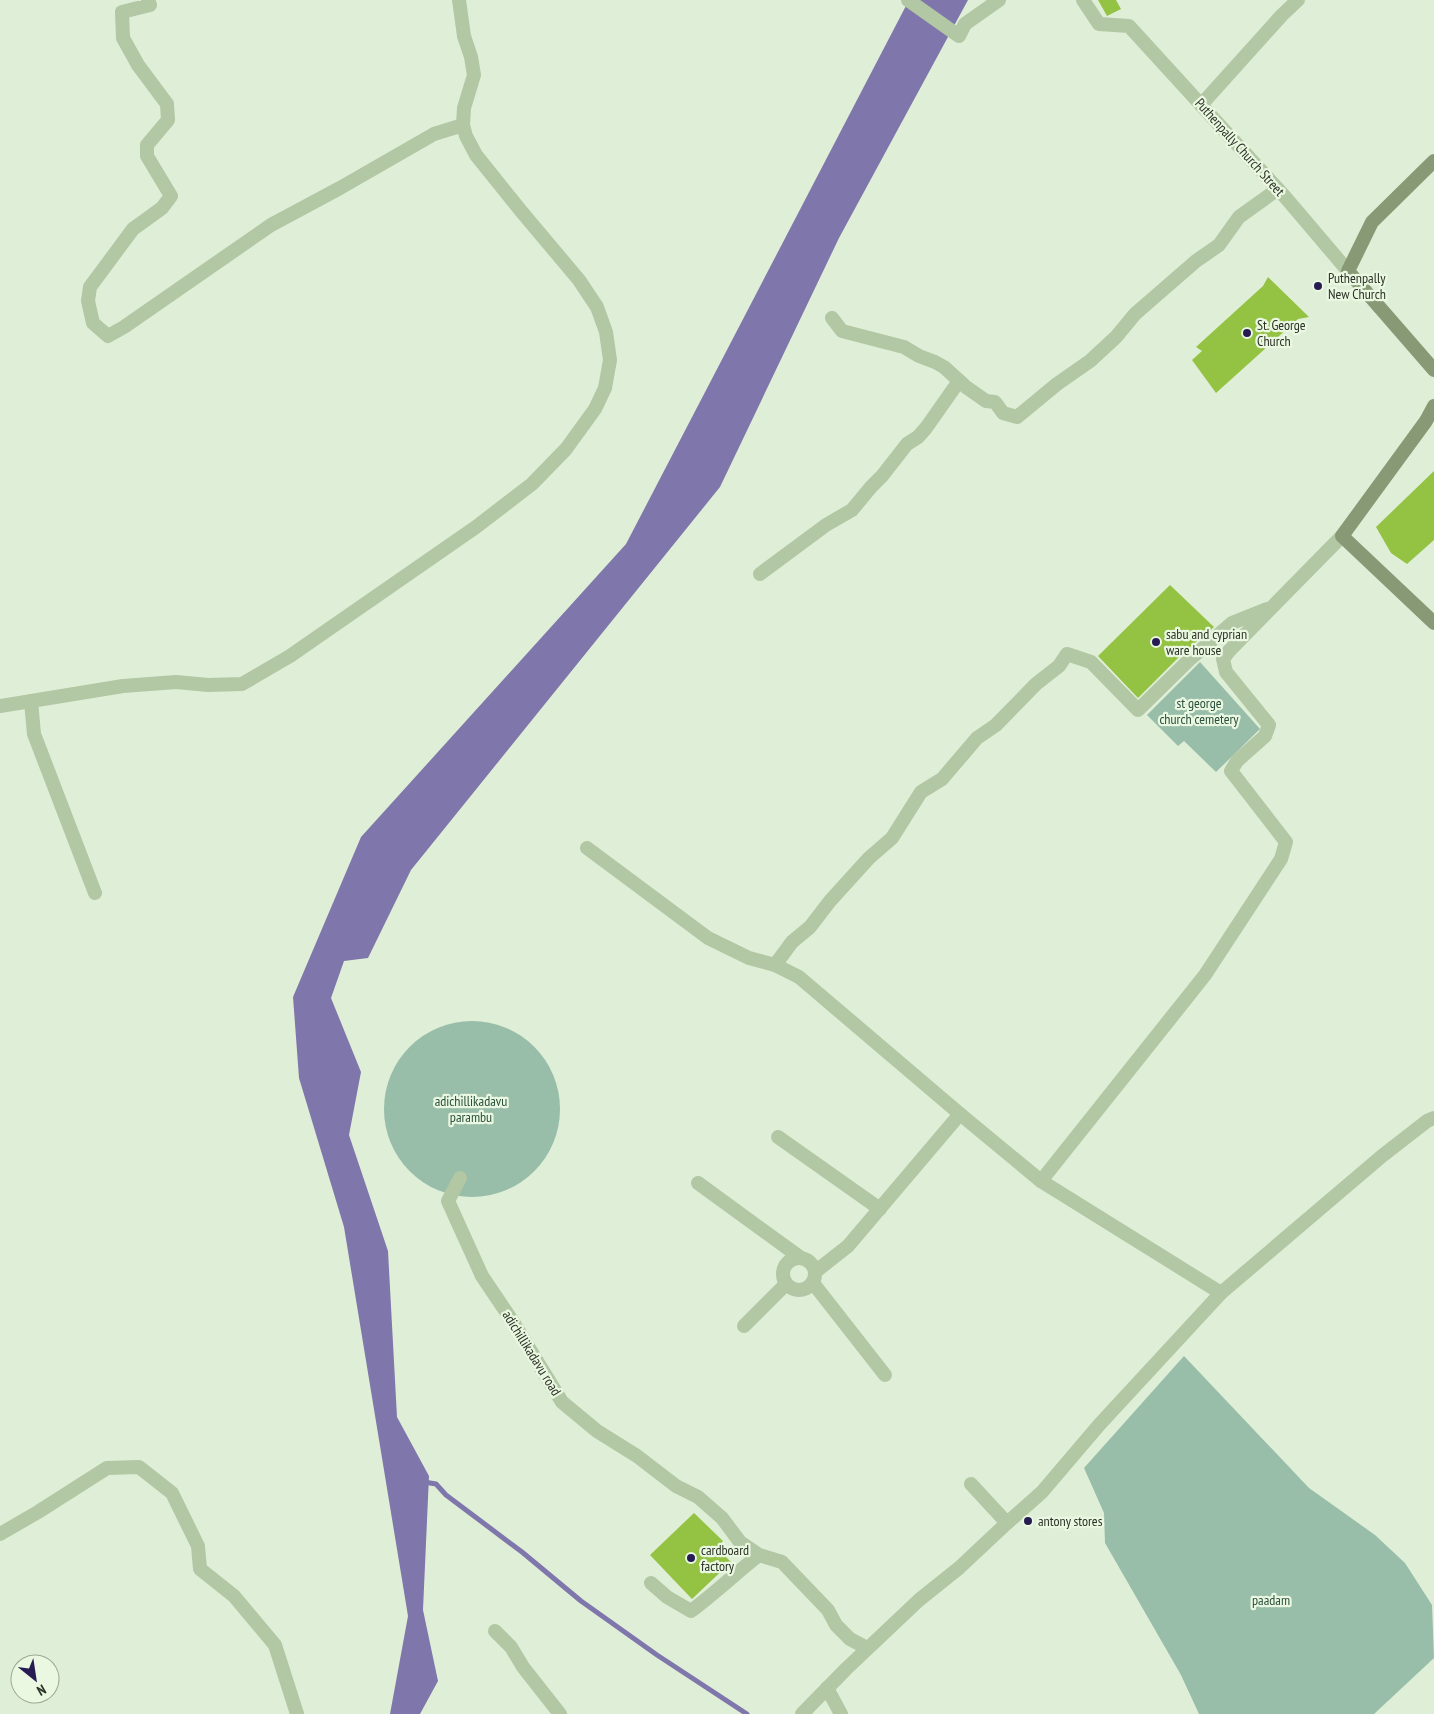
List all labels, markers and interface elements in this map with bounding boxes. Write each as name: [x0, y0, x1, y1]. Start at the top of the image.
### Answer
street label: Puthenpally Church Street: [1191, 94, 1289, 200]
place label: Puthenpally New Church: [1328, 269, 1386, 303]
marker: Puthenpally New Church: [1312, 280, 1324, 292]
place label: St. George Church: [1257, 316, 1306, 350]
marker: St. George Church: [1241, 327, 1253, 339]
place label: sabu and cyprian ware house: [1166, 625, 1247, 659]
marker: sabu and cyprian ware house: [1150, 636, 1162, 648]
park label: st george church cemetery: [1159, 694, 1239, 728]
park label: adichillikadavu parambu: [435, 1092, 507, 1126]
street label: adichillikadavu road: [499, 1307, 565, 1399]
place label: antony stores: [1038, 1512, 1103, 1530]
marker: antony stores: [1022, 1515, 1034, 1527]
place label: cardboard factory: [701, 1541, 749, 1575]
marker: cardboard factory: [685, 1552, 697, 1564]
park label: paadam: [1252, 1591, 1290, 1609]
north arrow: [10, 1654, 60, 1704]
text: N: [34, 1681, 49, 1700]

